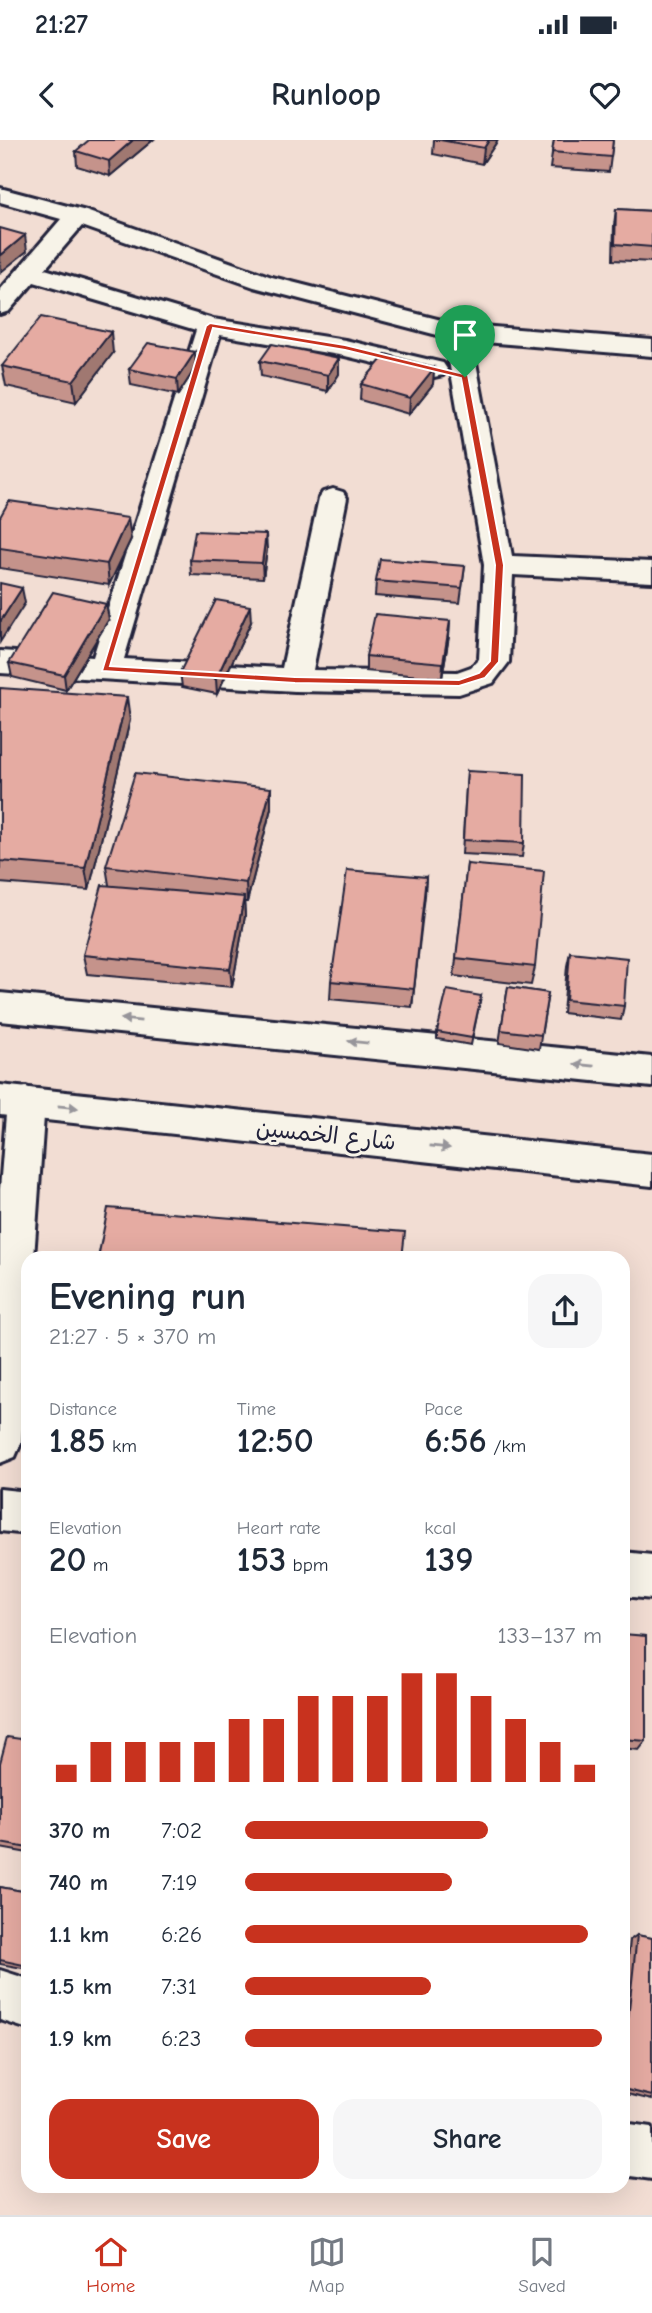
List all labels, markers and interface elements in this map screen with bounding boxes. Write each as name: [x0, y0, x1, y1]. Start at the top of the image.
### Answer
text: 21:27: [35, 10, 88, 40]
icon: back: [28, 76, 66, 114]
text: Runloop: [271, 76, 381, 113]
icon: heart: [586, 76, 624, 114]
pin: [435, 305, 495, 377]
icon: arrive: [446, 316, 484, 354]
one-way arrow: [120, 1014, 142, 1025]
one-way arrow: [347, 1036, 369, 1047]
one-way arrow: [573, 1059, 595, 1070]
one-way arrow: [57, 1101, 79, 1112]
street label: شارع الخمسين: [255, 1114, 397, 1158]
one-way arrow: [429, 1142, 451, 1153]
button: share: [528, 1274, 602, 1348]
text: Evening run: [49, 1275, 246, 1319]
text: 21:27 · 5 × 370 m: [49, 1323, 216, 1350]
text: Distance: [49, 1398, 117, 1420]
text: Time: [237, 1398, 276, 1420]
text: Pace: [424, 1398, 463, 1420]
text: 1.85: [49, 1420, 106, 1461]
text: 12:50: [237, 1420, 314, 1461]
text: 6:56: [424, 1420, 487, 1461]
text: km: [106, 1435, 137, 1457]
text: /km: [487, 1435, 526, 1457]
text: Elevation: [49, 1517, 122, 1539]
text: Heart rate: [237, 1517, 320, 1539]
text: kcal: [424, 1517, 456, 1539]
text: 20: [49, 1539, 86, 1580]
text: 153: [237, 1539, 286, 1580]
text: 139: [424, 1539, 474, 1580]
text: m: [86, 1554, 109, 1576]
text: bpm: [286, 1554, 329, 1576]
text: Elevation: [49, 1622, 137, 1649]
text: 133–137 m: [497, 1622, 602, 1649]
text: 370 m: [49, 1817, 110, 1844]
text: 7:02: [161, 1817, 202, 1844]
text: 740 m: [49, 1869, 108, 1896]
text: 7:19: [161, 1869, 197, 1896]
text: 1.1 km: [49, 1921, 109, 1948]
text: 6:26: [161, 1921, 202, 1948]
text: 1.5 km: [49, 1973, 112, 2000]
text: 7:31: [161, 1973, 197, 2000]
text: 1.9 km: [49, 2025, 112, 2052]
text: 6:23: [161, 2025, 201, 2052]
button: Save: [49, 2099, 319, 2179]
button: Share: [333, 2099, 602, 2179]
tab: Home: [86, 2233, 135, 2297]
tab: Map: [308, 2233, 346, 2297]
tab: Saved: [518, 2233, 566, 2297]

